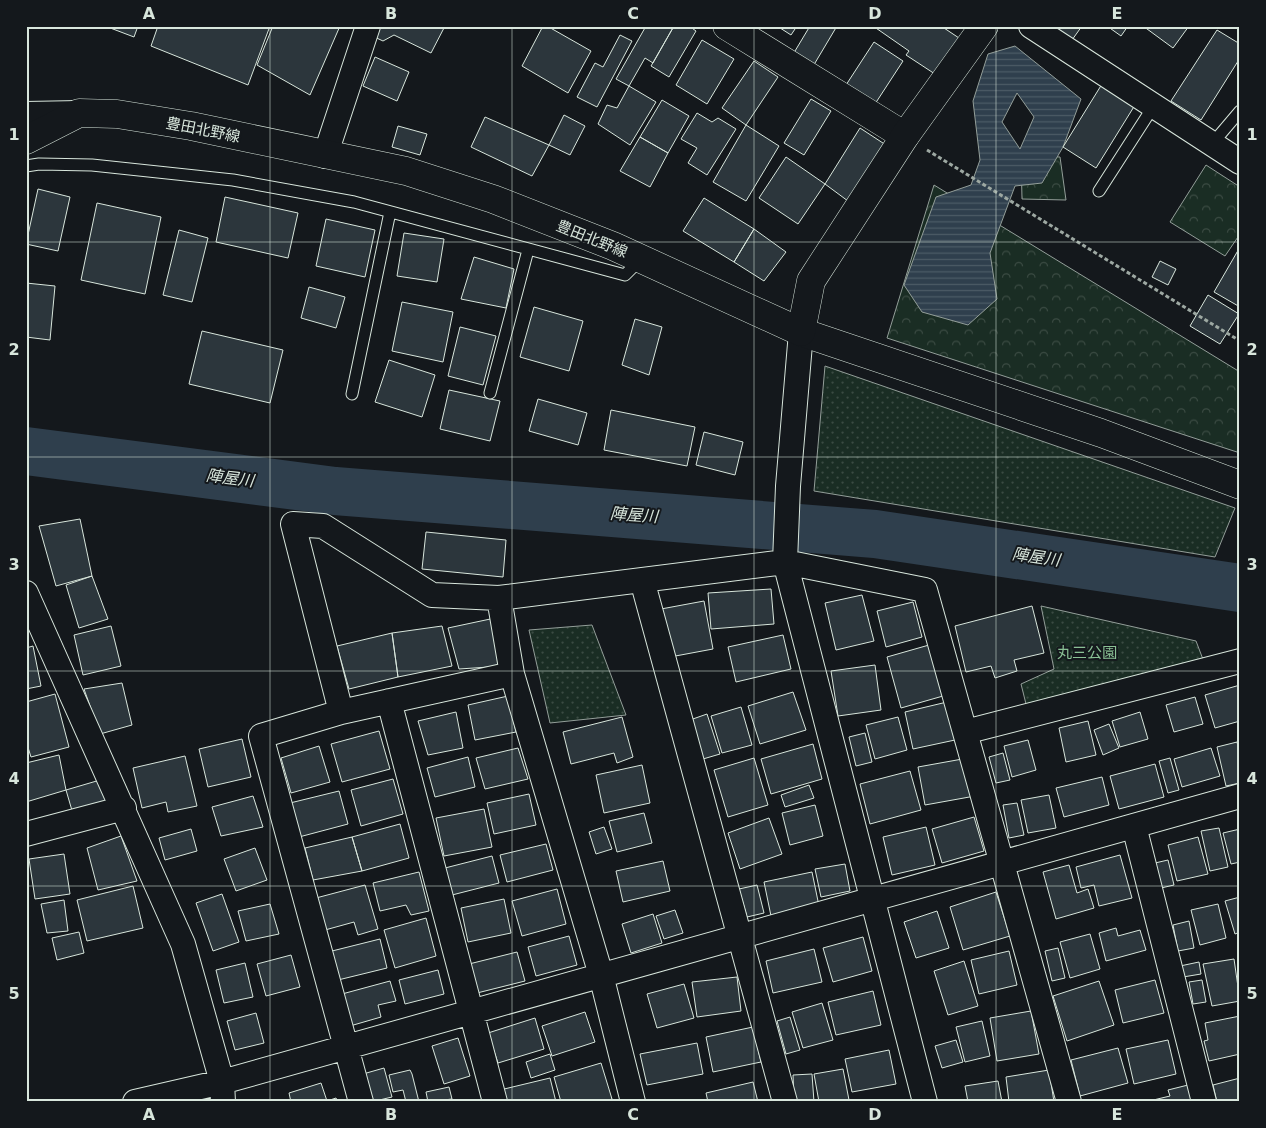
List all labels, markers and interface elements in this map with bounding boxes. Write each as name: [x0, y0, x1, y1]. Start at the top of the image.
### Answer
text: A: [143, 4, 156, 23]
text: B: [385, 4, 397, 23]
text: C: [627, 4, 639, 23]
text: D: [868, 4, 882, 23]
text: E: [1112, 4, 1122, 23]
street label: 豊田北野線: [164, 114, 242, 146]
text: 1: [8, 125, 20, 144]
text: 1: [1246, 125, 1258, 144]
street label: 豊田北野線: [554, 217, 630, 261]
text: 2: [8, 340, 20, 359]
text: 2: [1246, 340, 1258, 359]
water label: 陣屋川: [205, 466, 257, 491]
water label: 陣屋川: [609, 504, 661, 526]
water label: 陣屋川: [1011, 544, 1063, 570]
text: 3: [8, 555, 20, 574]
text: 3: [1246, 555, 1258, 574]
park label: 丸三公園: [1057, 644, 1117, 662]
text: 4: [8, 769, 20, 788]
text: 4: [1246, 769, 1258, 788]
text: 5: [8, 984, 20, 1003]
text: 5: [1246, 984, 1258, 1003]
text: A: [143, 1105, 156, 1124]
text: B: [385, 1105, 397, 1124]
text: C: [627, 1105, 639, 1124]
text: D: [868, 1105, 882, 1124]
text: E: [1112, 1105, 1122, 1124]

